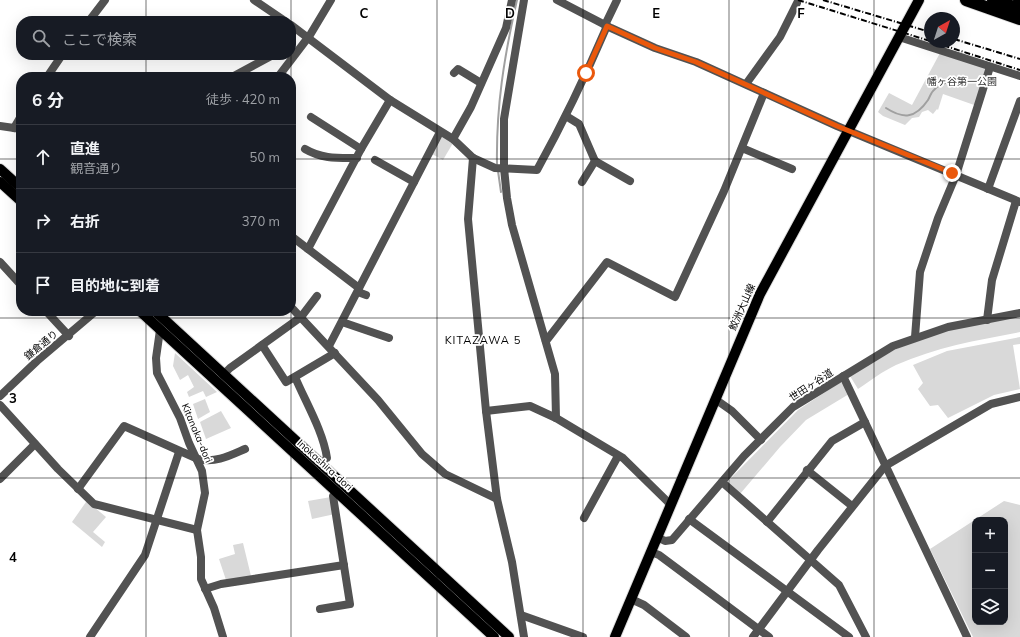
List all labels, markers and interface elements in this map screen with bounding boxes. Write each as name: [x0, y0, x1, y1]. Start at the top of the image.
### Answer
text: C: [360, 5, 369, 21]
text: D: [505, 5, 515, 21]
text: E: [652, 5, 660, 21]
text: F: [797, 5, 805, 21]
north arrow: [924, 12, 960, 48]
search box: [16, 16, 296, 60]
icon: search: [30, 27, 52, 49]
text: ここで検索: [62, 30, 137, 49]
route start: [577, 64, 595, 82]
park label: 幡ヶ谷第一公園: [927, 75, 997, 88]
text: 6 分: [32, 89, 64, 110]
text: 徒歩 · 420 m: [206, 91, 280, 107]
text: 直進: [70, 139, 100, 158]
icon: ahead: [32, 146, 54, 168]
text: 50 m: [250, 149, 280, 165]
text: 観音通り: [70, 160, 122, 176]
route end: [943, 164, 961, 182]
icon: right: [32, 210, 54, 232]
text: 右折: [70, 212, 100, 231]
text: 370 m: [242, 213, 280, 229]
icon: arrive: [32, 274, 54, 296]
text: 目的地に到着: [70, 276, 160, 295]
street label: 鮫洲大山線: [726, 282, 758, 332]
street label: 鎌倉通り: [22, 327, 60, 363]
district label: KITAZAWA 5: [445, 333, 521, 347]
street label: 世田ヶ谷道: [786, 366, 836, 404]
text: 3: [9, 390, 17, 406]
street label: Kitanaka-dori: [179, 401, 215, 465]
street label: Inokashira-dori: [295, 437, 355, 493]
map controls: [972, 517, 1008, 625]
button: +: [972, 517, 1008, 553]
text: 4: [9, 549, 17, 565]
button: −: [972, 553, 1008, 589]
button: layers: [972, 589, 1008, 625]

